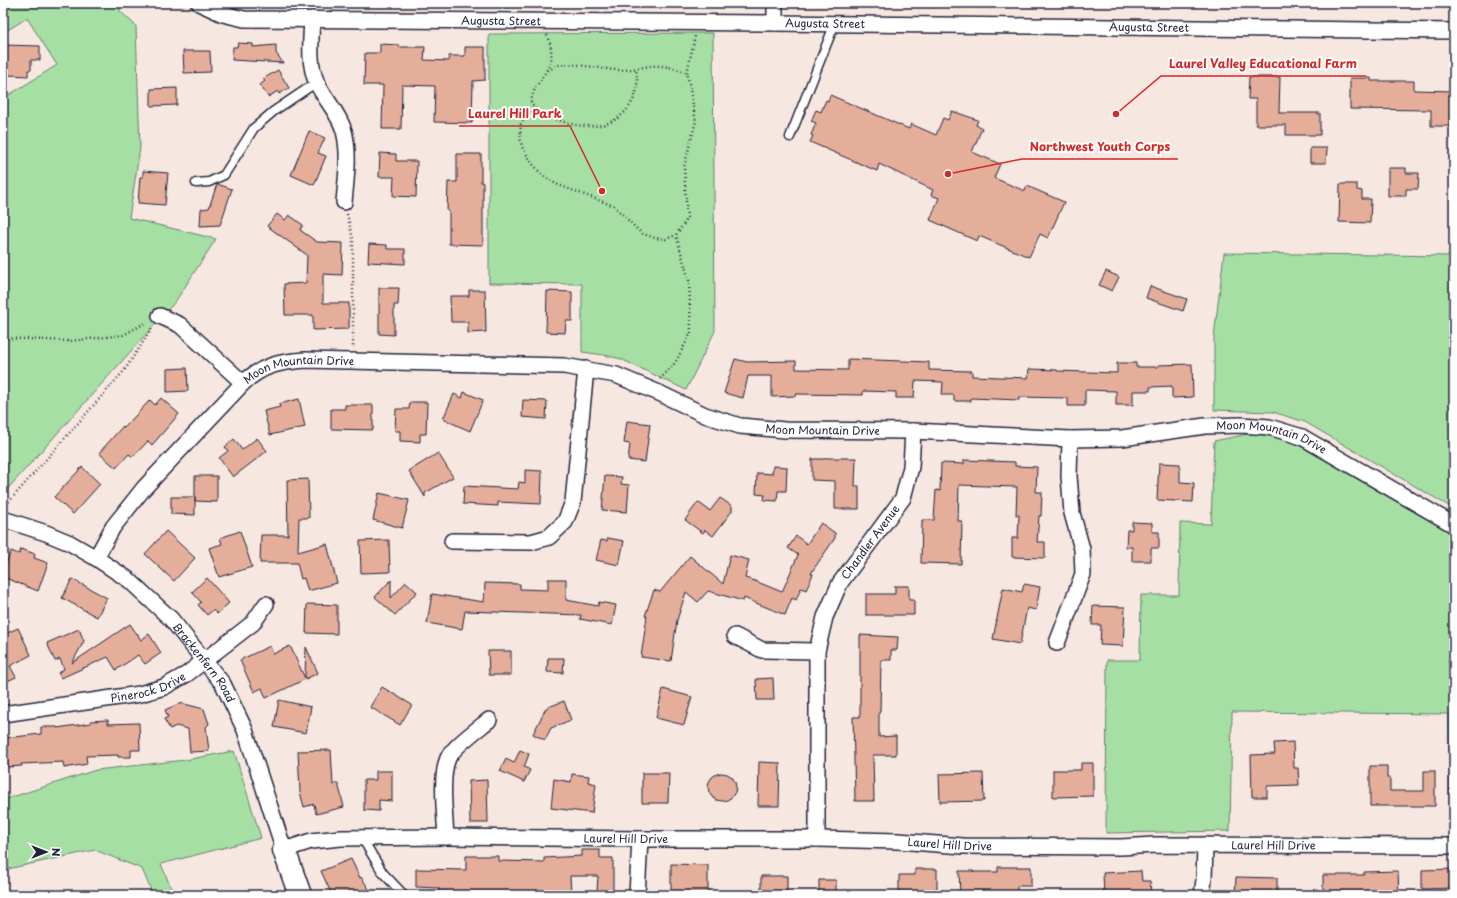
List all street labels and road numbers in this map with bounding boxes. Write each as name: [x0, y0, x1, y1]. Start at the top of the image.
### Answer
street label: Augusta Street: [461, 12, 542, 29]
street label: Augusta Street: [785, 14, 866, 32]
street label: Augusta Street: [1109, 18, 1190, 36]
street label: Moon Mountain Drive: [239, 351, 355, 388]
street label: Moon Mountain Drive: [1216, 416, 1330, 458]
street label: Moon Mountain Drive: [765, 419, 880, 439]
street label: Chandler Avenue: [837, 501, 903, 583]
street label: Brackenfern Road: [169, 619, 240, 705]
street label: Pinerock Drive: [109, 667, 189, 706]
street label: Laurel Hill Drive: [583, 829, 668, 847]
street label: Laurel Hill Drive: [907, 833, 992, 854]
street label: Laurel Hill Drive: [1231, 836, 1316, 854]

